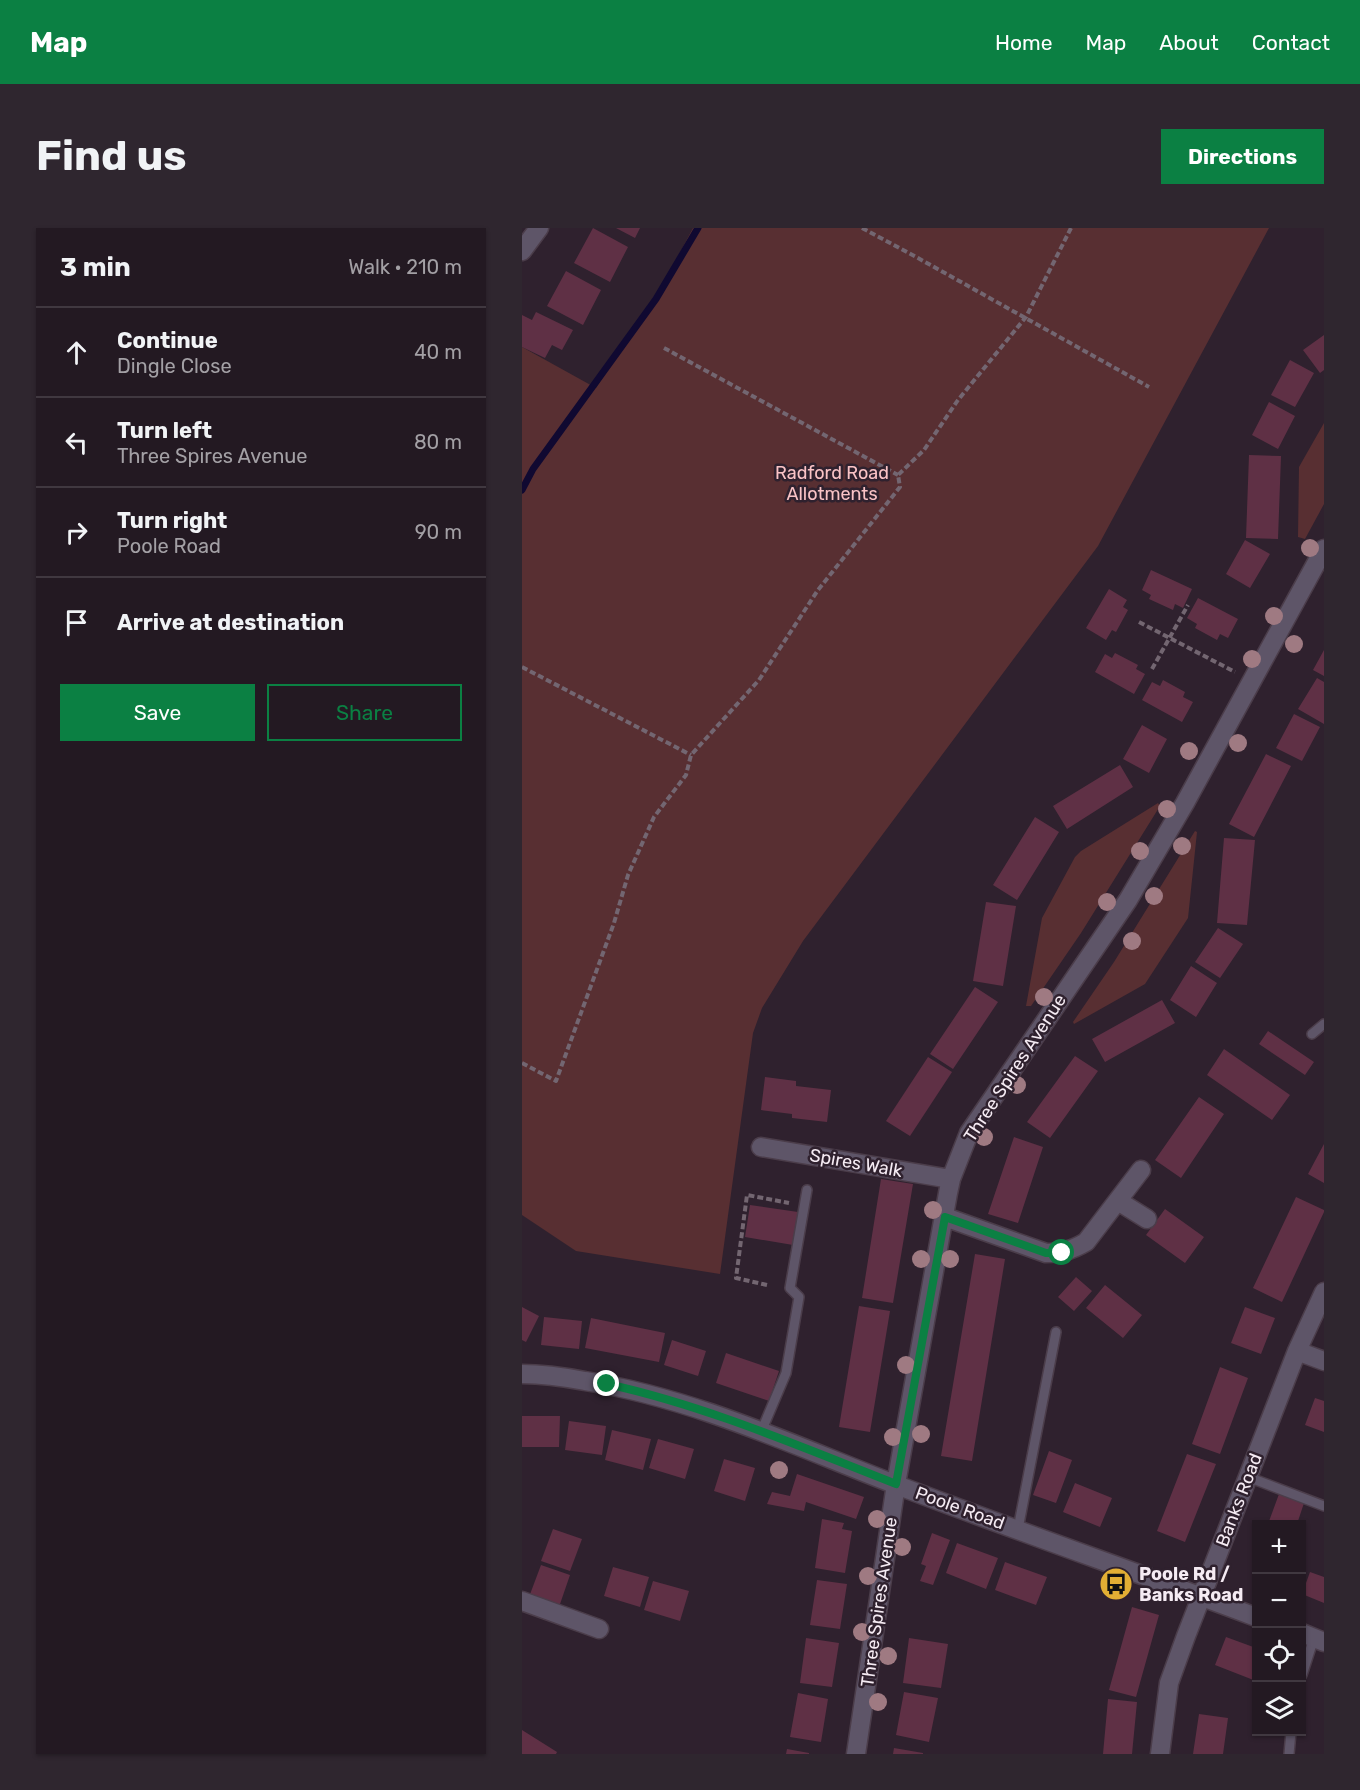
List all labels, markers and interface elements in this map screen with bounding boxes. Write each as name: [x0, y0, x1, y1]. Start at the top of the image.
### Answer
text: Map: [30, 26, 87, 59]
text: Home: [995, 30, 1052, 55]
text: Map: [1085, 30, 1126, 55]
text: About: [1159, 30, 1219, 55]
text: Contact: [1252, 30, 1330, 55]
button: Directions: [1161, 129, 1324, 184]
text: Find us: [36, 131, 187, 181]
text: 3 min: [60, 252, 131, 283]
text: Walk · 210 m: [348, 255, 462, 279]
text: Continue: [117, 327, 218, 354]
icon: ahead: [60, 336, 93, 369]
text: 40 m: [414, 340, 462, 364]
text: Dingle Close: [117, 354, 232, 378]
text: Turn left: [117, 417, 212, 444]
icon: left: [60, 426, 93, 459]
text: 80 m: [414, 430, 462, 454]
text: Three Spires Avenue: [117, 444, 308, 468]
park label: Radford Road Allotments: [775, 462, 889, 505]
text: Turn right: [117, 507, 227, 534]
icon: right: [60, 516, 93, 549]
text: 90 m: [415, 520, 462, 544]
text: Poole Road: [117, 534, 221, 558]
icon: arrive: [60, 606, 93, 639]
text: Arrive at destination: [117, 609, 344, 636]
button: Save: [60, 684, 255, 741]
button: Share: [267, 684, 462, 741]
street label: Three Spires Avenue: [959, 990, 1071, 1146]
street label: Spires Walk: [808, 1144, 905, 1182]
route start: [1048, 1239, 1074, 1265]
route end: [593, 1370, 619, 1396]
street label: Banks Road: [1211, 1450, 1267, 1550]
street label: Poole Road: [912, 1482, 1008, 1534]
street label: Three Spires Avenue: [856, 1516, 902, 1688]
map controls: [1252, 1520, 1306, 1736]
button: +: [1252, 1520, 1306, 1574]
place label: Poole Rd / Banks Road: [1139, 1563, 1243, 1606]
bus stop icon: Poole Rd / Banks Road: [1098, 1566, 1134, 1602]
button: −: [1252, 1574, 1306, 1628]
button: locate: [1252, 1628, 1306, 1682]
button: layers: [1252, 1682, 1306, 1736]

